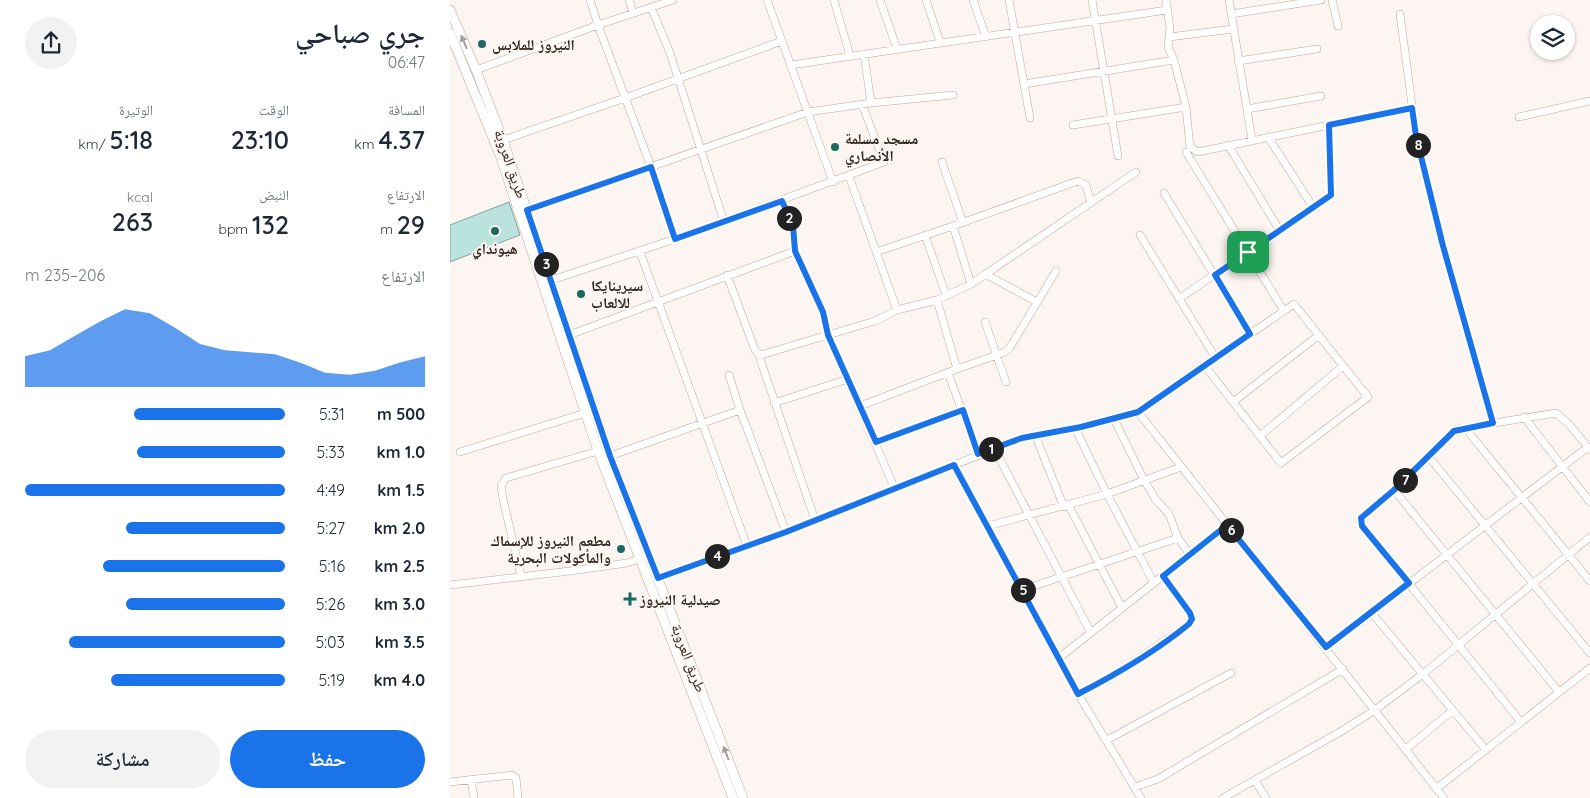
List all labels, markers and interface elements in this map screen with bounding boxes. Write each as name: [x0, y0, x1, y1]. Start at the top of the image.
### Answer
text: جري صباحي: [295, 15, 425, 50]
map controls: [1530, 15, 1575, 60]
button: layers: [1530, 15, 1575, 60]
button: share: [25, 17, 77, 69]
one-way arrow: [459, 35, 467, 49]
place label: النيروز للملابس: [492, 35, 575, 54]
marker: النيروز للملابس: [476, 38, 488, 50]
text: 06:47: [388, 52, 425, 72]
text: الوتيرة: [119, 101, 153, 119]
text: الوقت: [259, 101, 289, 119]
text: المسافة: [388, 101, 425, 119]
text: 5:18: [110, 124, 153, 155]
text: 23:10: [231, 124, 289, 155]
text: 4.37: [378, 124, 425, 155]
street label: طريق العروبة: [489, 127, 532, 201]
place label: مسجد مسلمة الأنصاري: [845, 129, 918, 167]
pin: 8: [1406, 132, 1430, 158]
text: /km: [78, 135, 110, 153]
text: km: [354, 135, 378, 153]
text: 8: [1415, 136, 1422, 154]
marker: مسجد مسلمة الأنصاري: [829, 141, 841, 153]
text: النبض: [259, 186, 289, 204]
text: الارتفاع: [387, 186, 425, 204]
text: kcal: [127, 188, 153, 206]
text: 263: [112, 206, 153, 237]
pin: 2: [776, 206, 802, 230]
text: 132: [252, 209, 289, 240]
text: 29: [397, 209, 425, 240]
text: 2: [786, 209, 793, 227]
text: bpm: [218, 220, 252, 238]
text: m: [380, 220, 397, 238]
marker: هيونداي: [489, 225, 501, 237]
pin: [1227, 231, 1269, 273]
icon: arrive: [1234, 238, 1262, 266]
place label: هيونداي: [472, 239, 518, 260]
pin: 3: [534, 252, 558, 276]
text: 3: [543, 255, 550, 273]
text: 206–235 m: [25, 265, 105, 285]
text: الارتفاع: [381, 266, 425, 286]
place label: سيرينايكا للالعاب: [591, 276, 643, 312]
marker: سيرينايكا للالعاب: [575, 288, 587, 300]
text: 5:31: [319, 404, 345, 424]
text: 500 m: [377, 404, 425, 424]
pin: 1: [978, 436, 1004, 462]
text: 1: [989, 440, 994, 458]
text: 5:33: [317, 442, 345, 462]
text: 1.0 km: [377, 442, 425, 462]
pin: 7: [1392, 468, 1418, 492]
text: 7: [1402, 471, 1409, 489]
text: 4:49: [317, 480, 345, 500]
text: 1.5 km: [377, 480, 425, 500]
text: 5:27: [317, 518, 345, 538]
text: 2.0 km: [374, 518, 425, 538]
pin: 6: [1218, 518, 1244, 542]
text: 6: [1228, 521, 1235, 539]
place label: مطعم النيروز للإسماك والمأكولات البحرية: [491, 531, 611, 567]
marker: مطعم النيروز للإسماك والمأكولات البحرية: [615, 543, 627, 555]
pin: 4: [704, 544, 730, 568]
text: 4: [713, 547, 722, 565]
text: 5:16: [319, 556, 345, 576]
text: 2.5 km: [374, 556, 425, 576]
pin: 5: [1010, 578, 1036, 602]
text: 5: [1019, 581, 1028, 599]
place label: صيدلية النيروز: [639, 590, 721, 609]
marker: صيدلية النيروز: [624, 593, 636, 605]
text: 5:26: [316, 594, 345, 614]
text: 3.0 km: [374, 594, 425, 614]
street label: طريق العروبة: [666, 621, 711, 695]
text: 5:03: [315, 632, 345, 652]
text: 3.5 km: [375, 632, 425, 652]
text: 5:19: [318, 670, 345, 690]
text: 4.0 km: [373, 670, 425, 690]
button: مشاركة: [25, 730, 220, 788]
button: حفظ: [230, 730, 425, 788]
one-way arrow: [722, 745, 729, 760]

